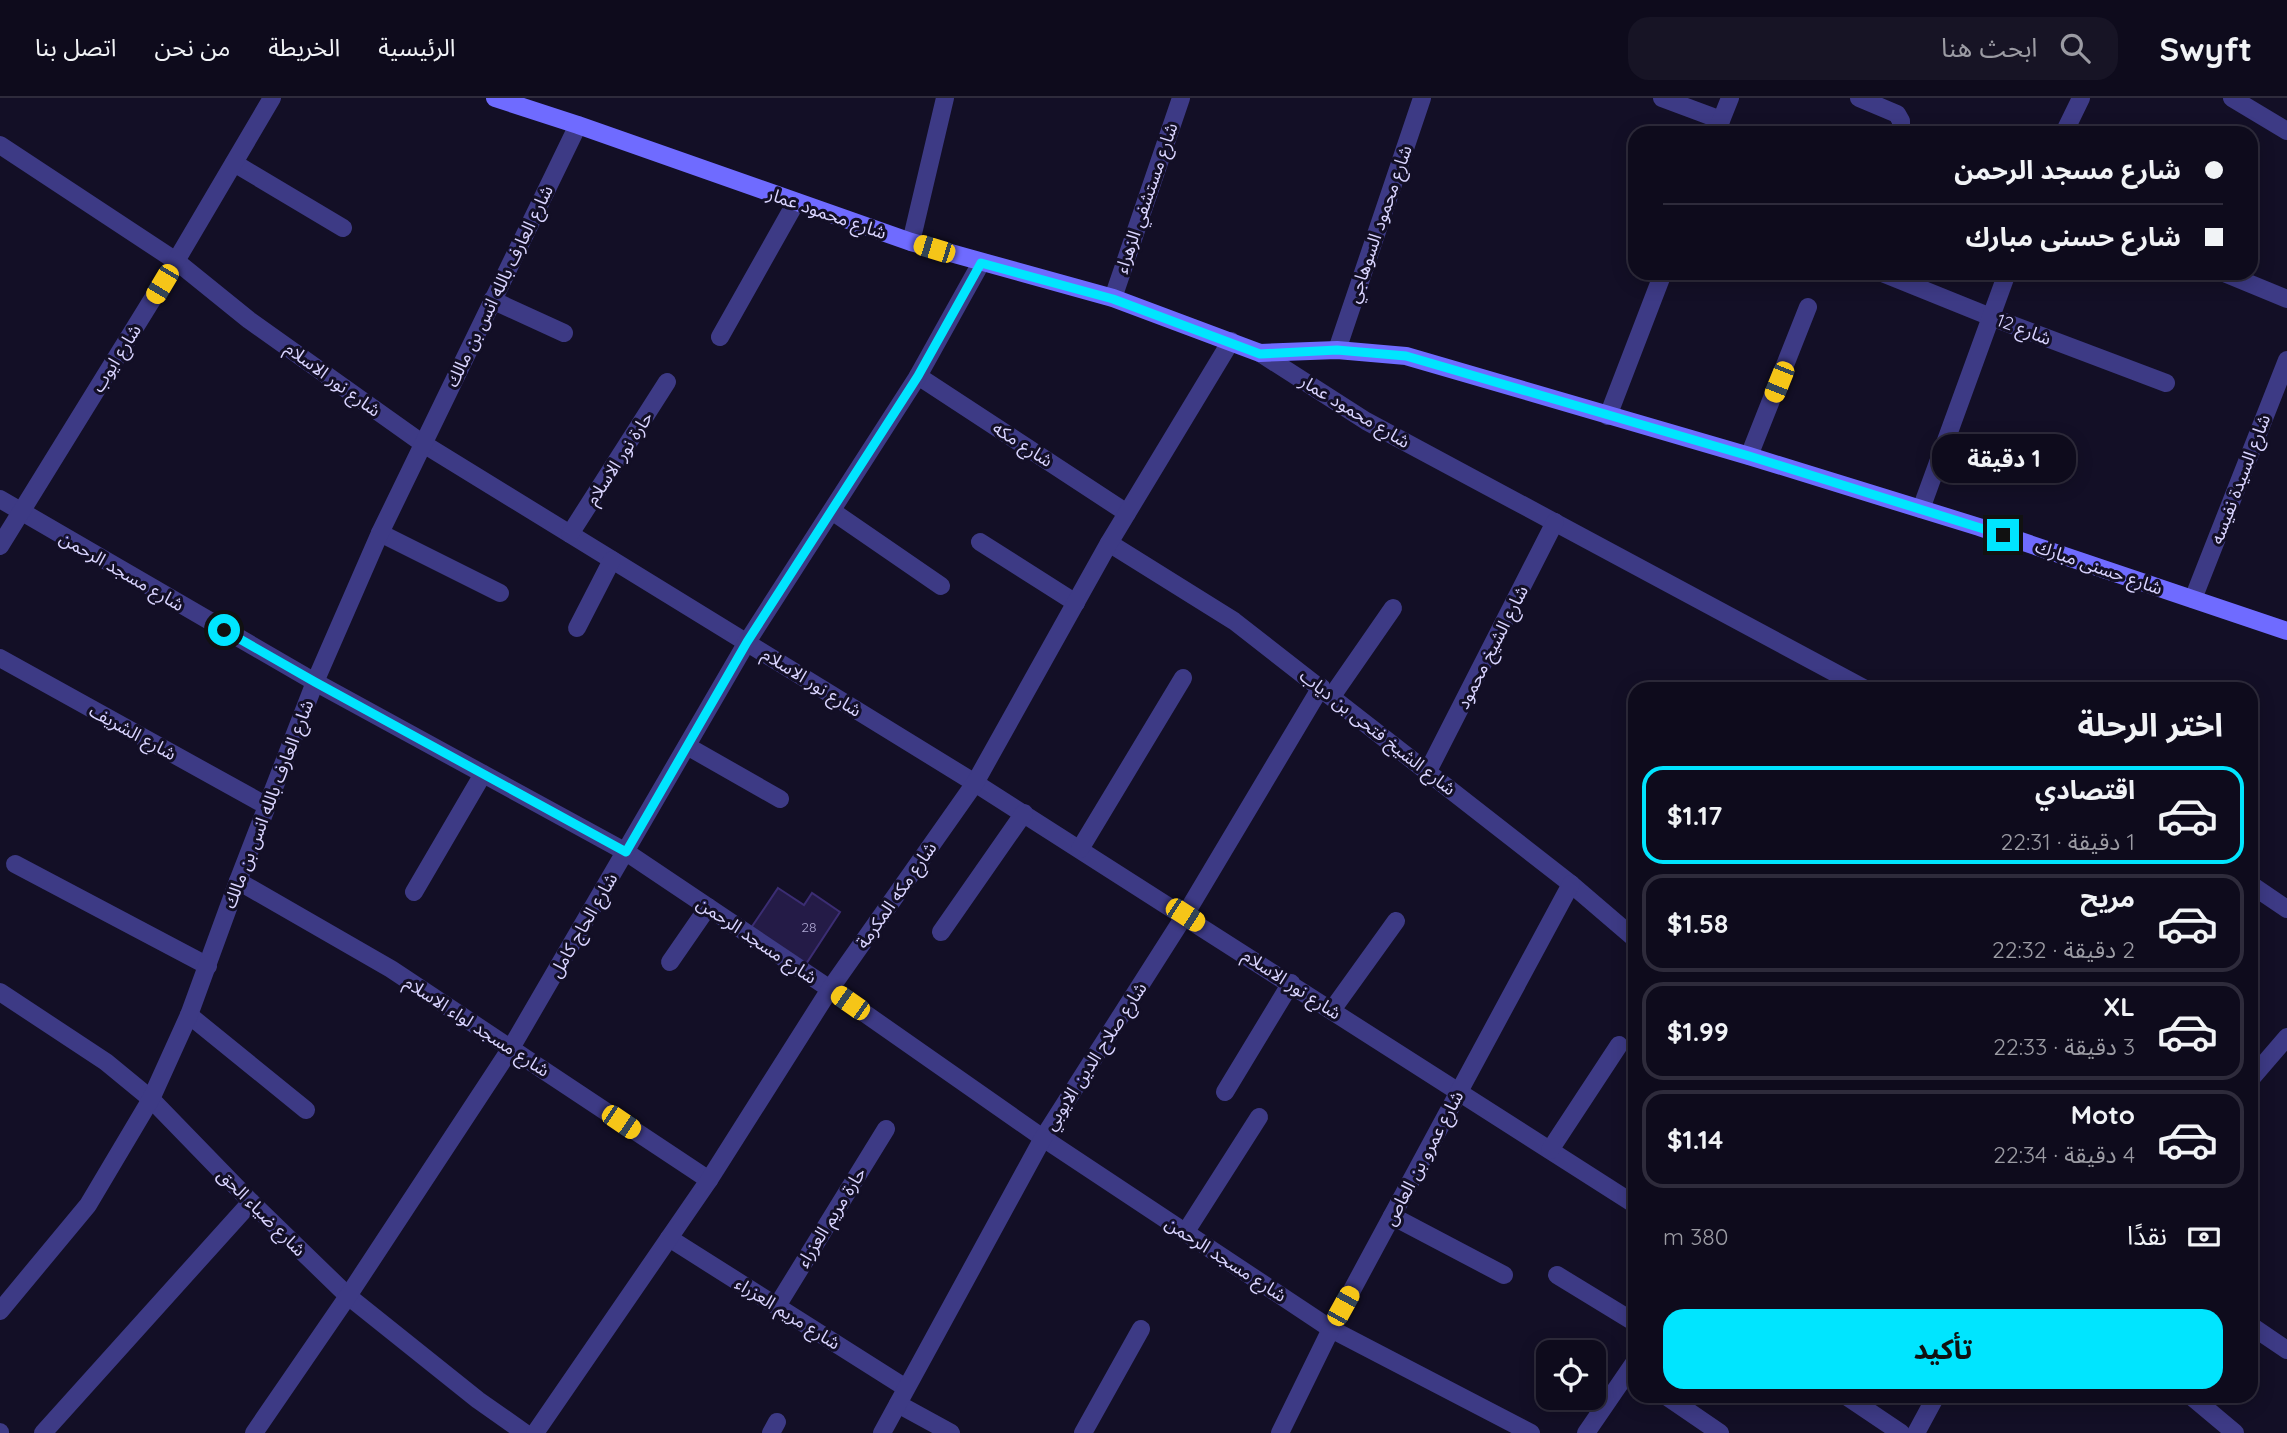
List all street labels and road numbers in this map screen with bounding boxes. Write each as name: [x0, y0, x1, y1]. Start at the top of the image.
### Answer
street label: شارع مستشفي الزهراء: [1109, 120, 1185, 277]
street label: شارع محمود السوهاجي: [1341, 142, 1420, 307]
street label: شارع العارف بالله انس بن مالك: [440, 181, 561, 392]
street label: شارع محمود عمار: [762, 182, 890, 247]
street label: شارع 12: [1992, 308, 2055, 353]
street label: شارع ايوب: [86, 320, 148, 398]
street label: شارع نور الاسلام: [279, 336, 386, 424]
street label: شارع محمود عمار: [1293, 369, 1414, 456]
street label: حارة نور الاسلام: [580, 407, 660, 511]
street label: شارع السيدة نفيسه: [2205, 411, 2278, 548]
street label: شارع مكه: [987, 416, 1058, 474]
street label: شارع مسجد الرحمن: [54, 526, 188, 619]
street label: شارع حسنى مبارك: [2031, 534, 2166, 602]
street label: شارع الشيخ محمود: [1451, 581, 1536, 714]
street label: شارع نور الاسلام: [756, 642, 866, 724]
street label: شارع الشيخ فتحى بن دياب: [1293, 664, 1461, 803]
street label: شارع العارف بالله انس بن مالك: [218, 696, 321, 913]
street label: شارع الشريف: [84, 699, 181, 768]
street label: شارع مكه المكرمة: [851, 837, 944, 955]
street label: شارع الحاج كامل: [544, 868, 625, 983]
street label: شارع مسجد الرحمن: [691, 891, 822, 991]
street label: شارع نور الاسلام: [1237, 944, 1346, 1027]
street label: شارع مسجد لواء الاسلام: [398, 970, 554, 1084]
street label: شارع صلاح الدين الايوبي: [1038, 978, 1154, 1136]
street label: شارع عمرو بن العاص: [1378, 1087, 1471, 1231]
street label: شارع ضياء الحق: [211, 1163, 311, 1263]
street label: حارة مريم العزراء: [791, 1163, 873, 1272]
street label: شارع مسجد الرحمن: [1159, 1211, 1291, 1309]
street label: شارع مريم العزراء: [730, 1272, 845, 1357]

